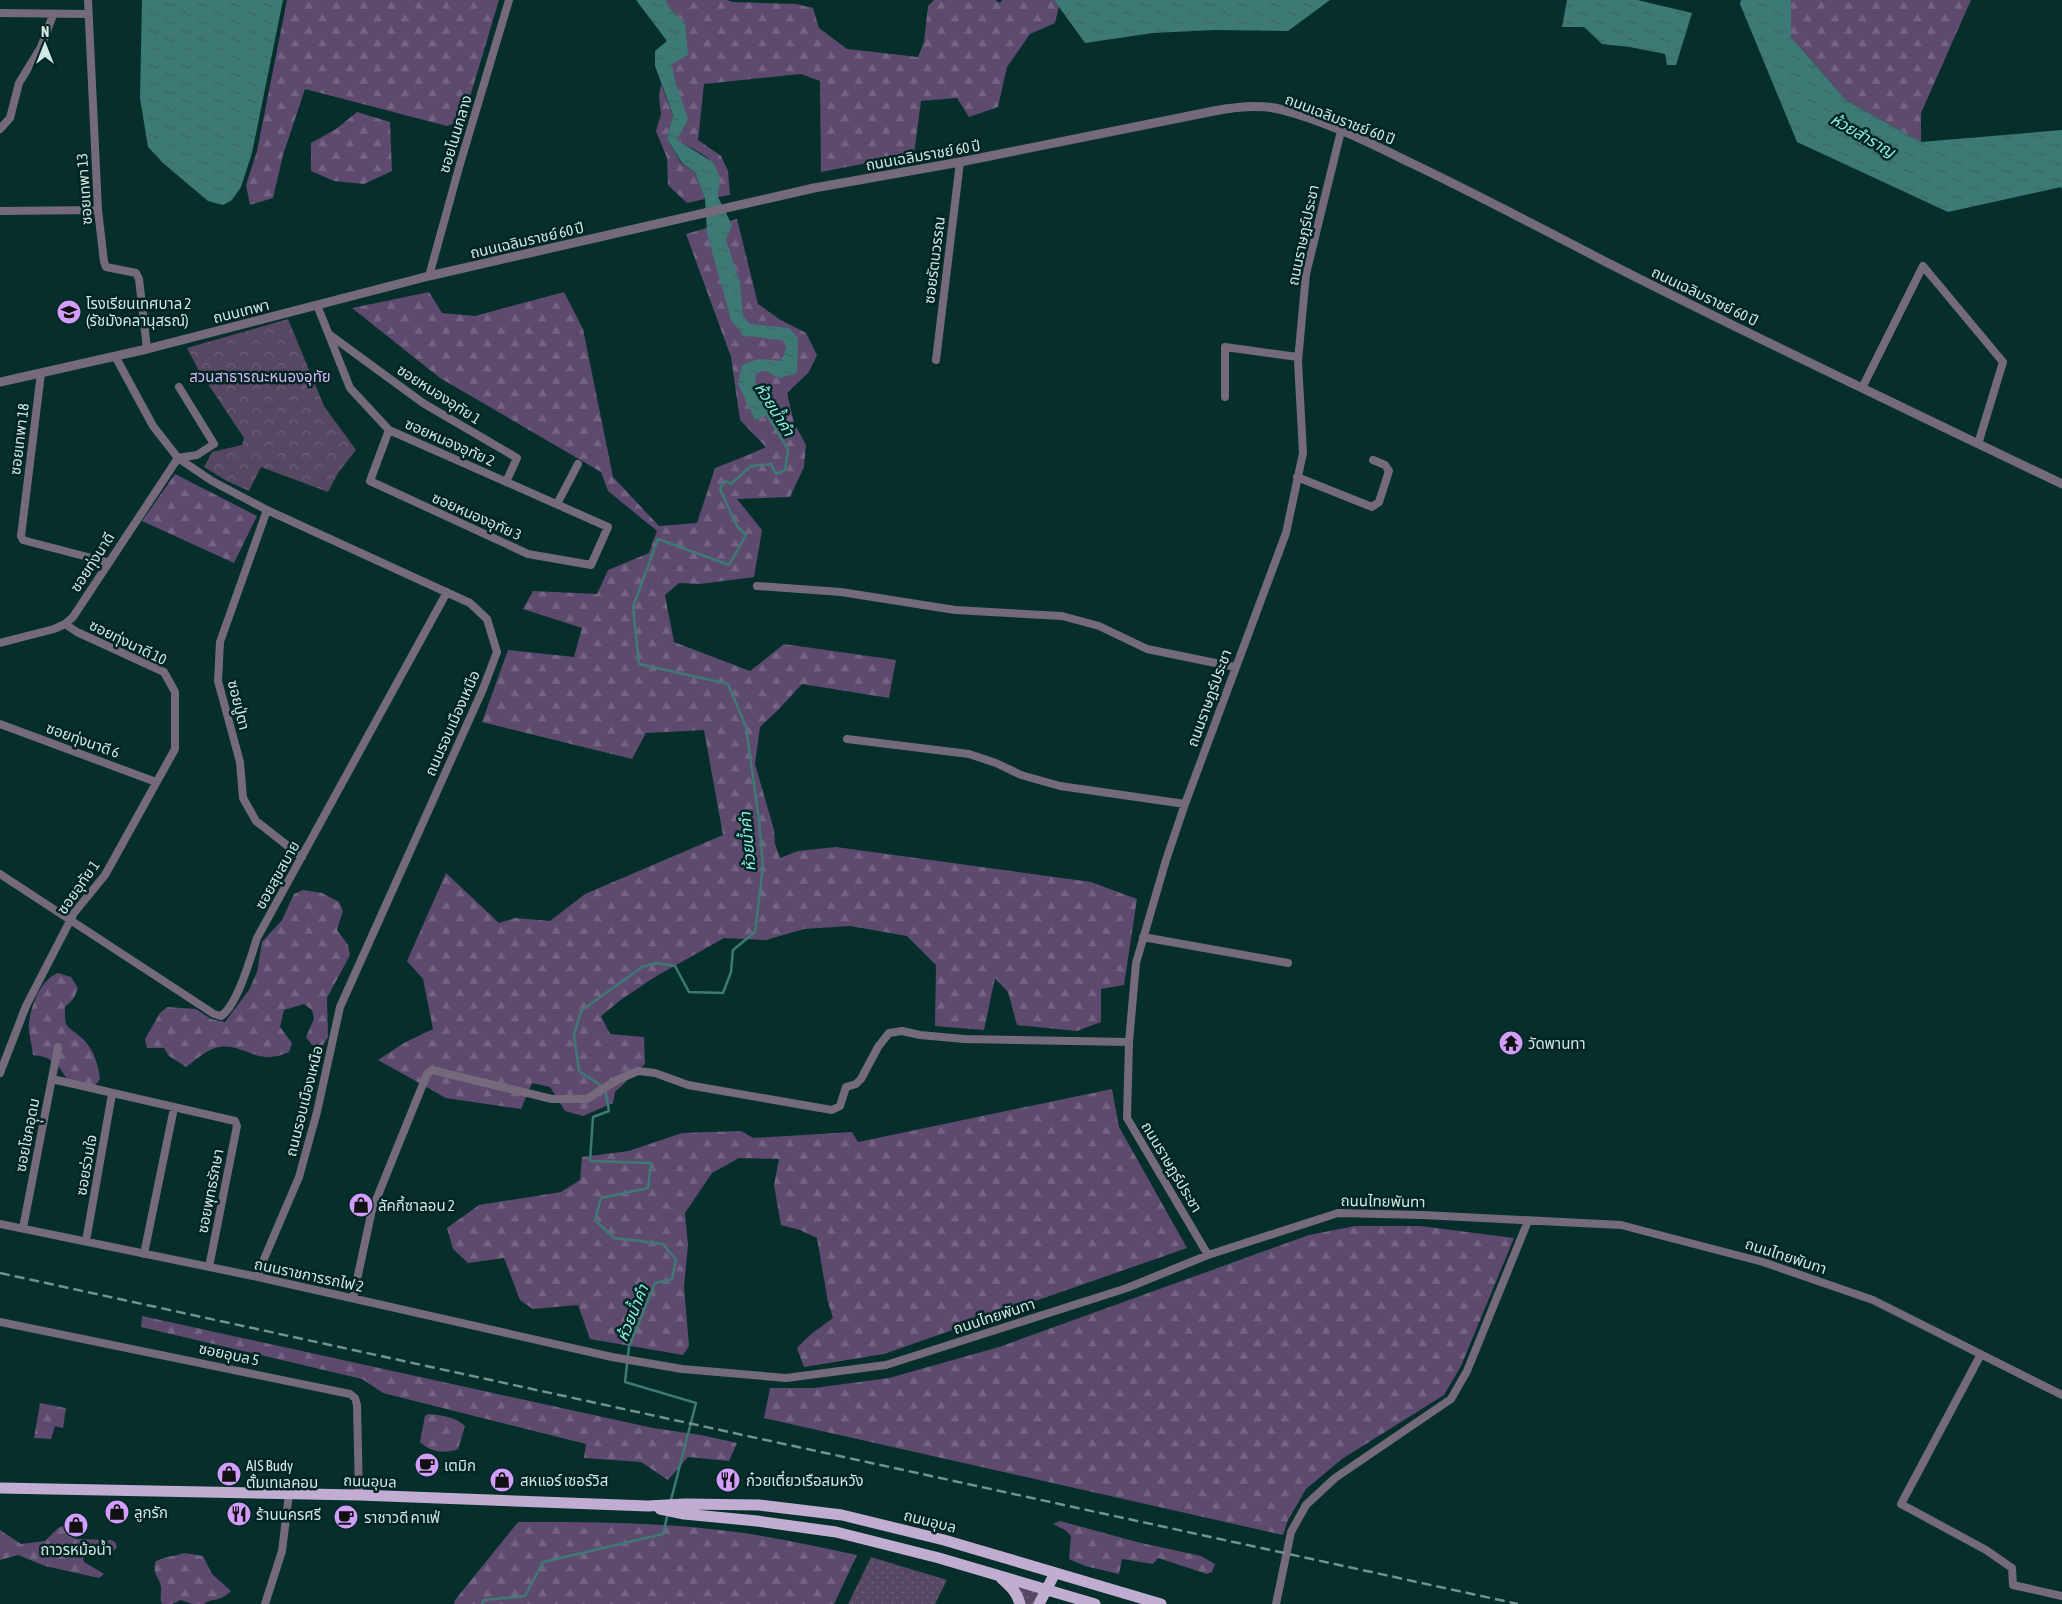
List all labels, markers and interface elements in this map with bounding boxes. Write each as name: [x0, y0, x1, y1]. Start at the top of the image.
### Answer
north arrow: [20, 20, 70, 70]
text: N: [41, 24, 49, 40]
street label: ถนนเฉลิมราชย์ 60 ปี: [1283, 90, 1397, 148]
street label: ซอยโนนกลาง: [435, 93, 475, 175]
water label: ห้วยสำราญ: [1828, 109, 1900, 161]
street label: ถนนเฉลิมราชย์ 60 ปี: [864, 137, 982, 173]
street label: ซอยเทพา 13: [73, 152, 95, 226]
street label: ถนนราษฎร์ประชา: [1284, 183, 1322, 287]
street label: ซอยรัตนวรรณ: [920, 216, 948, 304]
street label: ถนนเฉลิมราชย์ 60 ปี: [468, 219, 586, 261]
street label: ถนนเฉลิมราชย์ 60 ปี: [1649, 263, 1761, 329]
place label: โรงเรียนเทศบาล 2 (รัชมังคลานุสรณ์): [86, 295, 191, 330]
street label: ถนนเทพา: [211, 296, 271, 326]
school or university icon: โรงเรียนเทศบาล 2 (รัชมังคลานุสรณ์): [56, 299, 82, 325]
street label: ซอยหนองอุทัย 1: [393, 361, 484, 428]
park label: สวนสาธารณะหนองอุทัย: [189, 368, 331, 386]
water label: ห้วยน้ำคำ: [752, 378, 801, 440]
street label: ซอยเทพา 18: [6, 402, 32, 476]
street label: ซอยหนองอุทัย 2: [402, 415, 497, 470]
street label: ซอยหนองอุทัย 3: [429, 489, 524, 544]
street label: ซอยทุ่งนาดี: [66, 529, 118, 596]
street label: ซอยทุ่งนาดี 10: [86, 616, 169, 669]
street label: ถนนราษฎร์ประชา: [1183, 647, 1235, 749]
street label: ถนนรอบเมืองเหนือ: [421, 668, 483, 778]
street label: ซอยปู่ตา: [224, 678, 253, 732]
street label: ซอยทุ่งนาดี 6: [44, 719, 122, 762]
water label: ห้วยน้ำคำ: [733, 810, 759, 873]
street label: ซอยสุขสบาย: [251, 838, 304, 913]
street label: ซอยอุทัย 1: [53, 857, 103, 918]
temple icon: วัดพานทา: [1498, 1030, 1524, 1056]
place label: วัดพานทา: [1528, 1035, 1586, 1052]
street label: ถนนรอบเมืองเหนือ: [282, 1044, 326, 1158]
street label: ซอยโชคอุุดม: [12, 1097, 47, 1174]
street label: ถนนราษฎร์ประชา: [1138, 1119, 1206, 1215]
street label: ซอยร่วมใจ: [72, 1133, 100, 1197]
street label: ซอยพุทธรักษา: [193, 1147, 227, 1235]
shop icon: ลัคกี้ซาลอน 2: [348, 1192, 374, 1218]
street label: ถนนไทยพันทา: [1340, 1192, 1426, 1210]
place label: ลัคกี้ซาลอน 2: [378, 1195, 455, 1214]
street label: ถนนไทยพันทา: [1743, 1235, 1829, 1277]
street label: ถนนราชการรถไฟ 2: [253, 1255, 365, 1295]
water label: ห้วยน้ำคำ: [611, 1280, 652, 1344]
street label: ถนนไทยพันทา: [951, 1295, 1037, 1337]
street label: ซอยอุบล 5: [197, 1339, 261, 1370]
cafe icon: เตมิก: [414, 1452, 440, 1478]
place label: AIS Budy ตั้มเทเลคอม: [246, 1457, 318, 1491]
place label: เตมิก: [444, 1457, 476, 1474]
shop icon: AIS Budy ตั้มเทเลคอม: [216, 1461, 242, 1487]
shop icon: สหแอร์ เซอร์วิส: [489, 1467, 515, 1493]
restaurant icon: ก๋วยเตี๋ยวเรือสมหวัง: [715, 1467, 741, 1493]
place label: ก๋วยเตี๋ยวเรือสมหวัง: [746, 1470, 864, 1489]
street label: ถนนอุบล: [343, 1472, 397, 1491]
place label: สหแอร์ เซอร์วิส: [520, 1472, 609, 1489]
shop icon: ลูกรัก: [104, 1499, 130, 1525]
restaurant icon: ร้านนครศรี: [226, 1501, 252, 1527]
place label: ลูกรัก: [134, 1504, 168, 1522]
cafe icon: ราชาวดี คาเฟ่: [333, 1504, 359, 1530]
place label: ร้านนครศรี: [256, 1506, 321, 1523]
street label: ถนนอุบล: [902, 1506, 958, 1537]
place label: ราชาวดี คาเฟ่: [364, 1509, 440, 1526]
shop icon: ถาวรหม้อน้ำ: [63, 1512, 89, 1538]
place label: ถาวรหม้อน้ำ: [40, 1539, 112, 1558]

